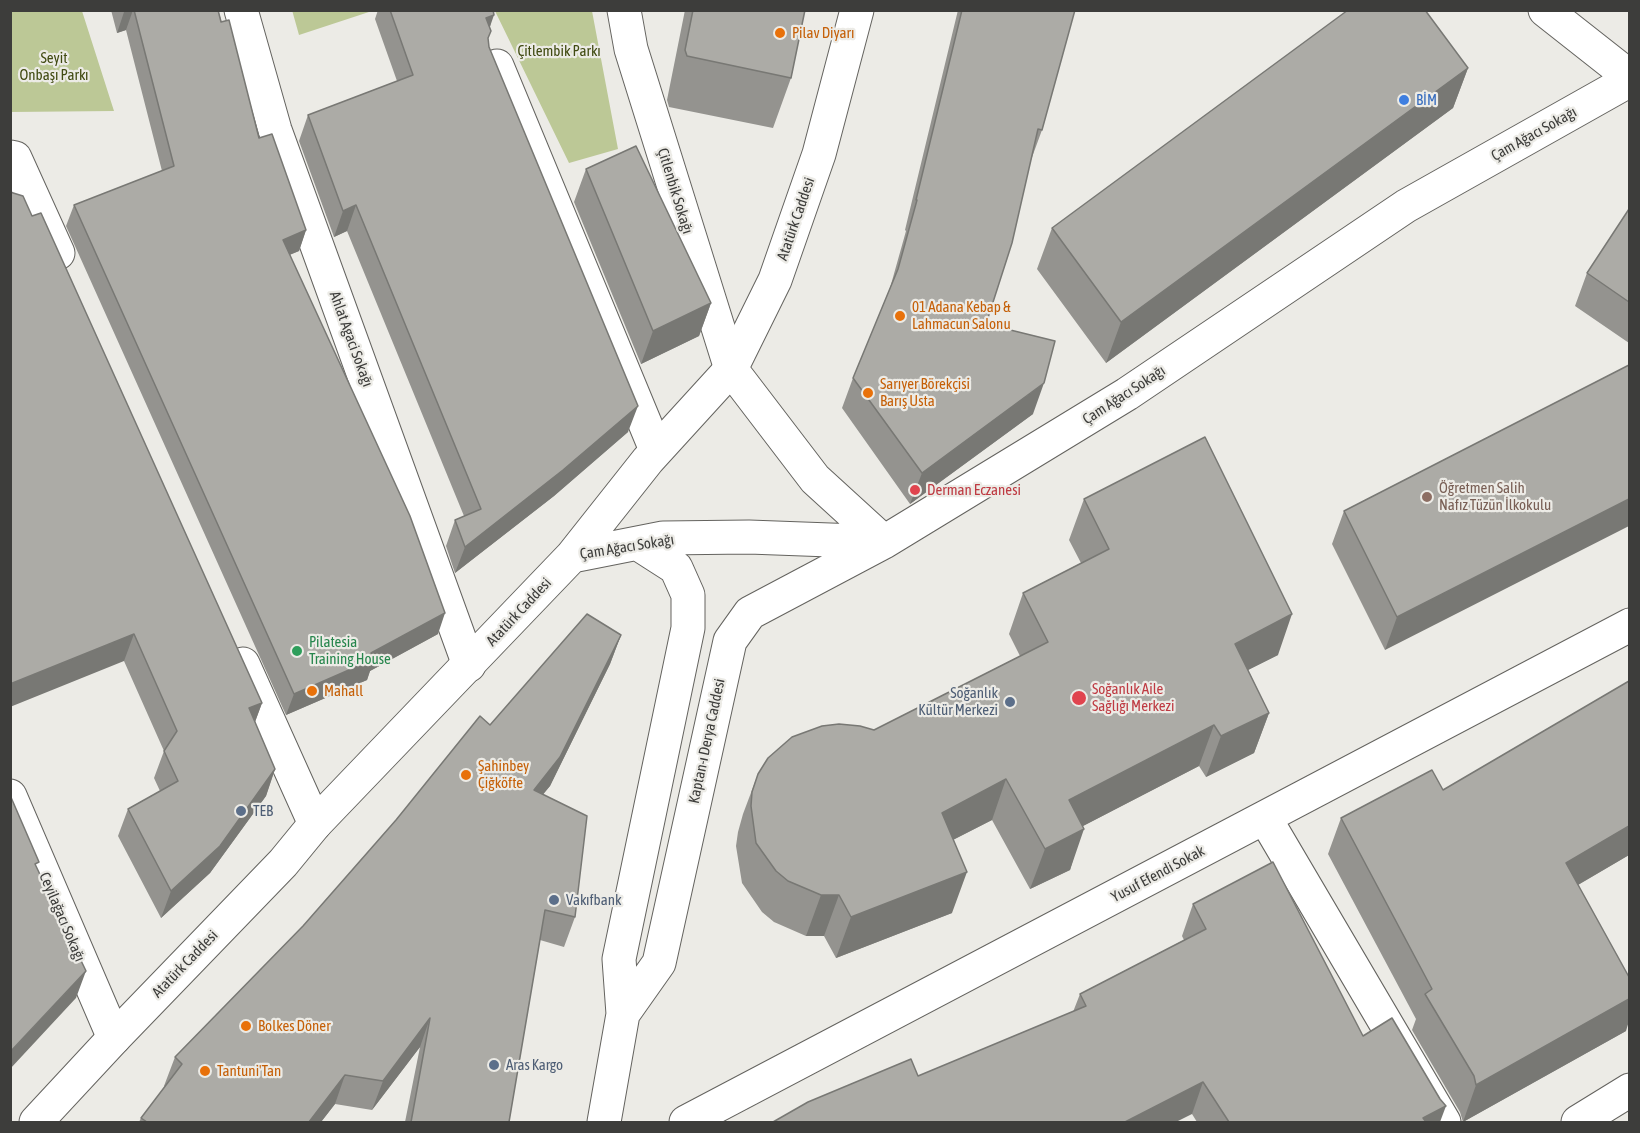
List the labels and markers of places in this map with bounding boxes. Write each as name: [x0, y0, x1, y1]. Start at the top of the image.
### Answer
place label: Pilav Diyarı: [792, 24, 854, 42]
marker: Pilav Diyarı: [773, 26, 787, 40]
place label: BİM: [1416, 91, 1437, 109]
marker: BİM: [1397, 93, 1411, 107]
place label: 01 Adana Kebap & Lahmacun Salonu: [912, 298, 1011, 333]
marker: 01 Adana Kebap & Lahmacun Salonu: [893, 309, 907, 323]
place label: Sarıyer Börekçisi Barış Usta: [880, 375, 970, 410]
marker: Sarıyer Börekçisi Barış Usta: [861, 386, 875, 400]
place label: Öğretmen Salih Nafız Tüzün İlkokulu: [1439, 479, 1551, 514]
place label: Derman Eczanesi: [927, 481, 1021, 499]
marker: Derman Eczanesi: [908, 483, 922, 497]
marker: Öğretmen Salih Nafız Tüzün İlkokulu: [1420, 490, 1434, 504]
place label: Pilatesia Training House: [309, 633, 391, 668]
marker: Pilatesia Training House: [290, 644, 304, 658]
place label: Soğanlık Aile Sağlığı Merkezi: [1092, 680, 1174, 715]
place label: Mahall: [324, 682, 363, 700]
marker: Mahall: [305, 684, 319, 698]
place label: Soğanlık Kültür Merkezi: [918, 684, 998, 719]
marker: Soğanlık Aile Sağlığı Merkezi: [1070, 689, 1088, 707]
marker: Soğanlık Kültür Merkezi: [1003, 695, 1017, 709]
place label: Şahinbey Çiğköfte: [478, 757, 529, 792]
marker: Şahinbey Çiğköfte: [459, 768, 473, 782]
place label: TEB: [253, 802, 273, 820]
marker: TEB: [234, 804, 248, 818]
place label: Vakıfbank: [566, 891, 622, 909]
marker: Vakıfbank: [547, 893, 561, 907]
place label: Bolkes Döner: [258, 1017, 331, 1035]
marker: Bolkes Döner: [239, 1019, 253, 1033]
place label: Aras Kargo: [506, 1056, 563, 1074]
marker: Aras Kargo: [487, 1058, 501, 1072]
place label: Tantuni'Tan: [217, 1062, 281, 1080]
marker: Tantuni'Tan: [198, 1064, 212, 1078]

